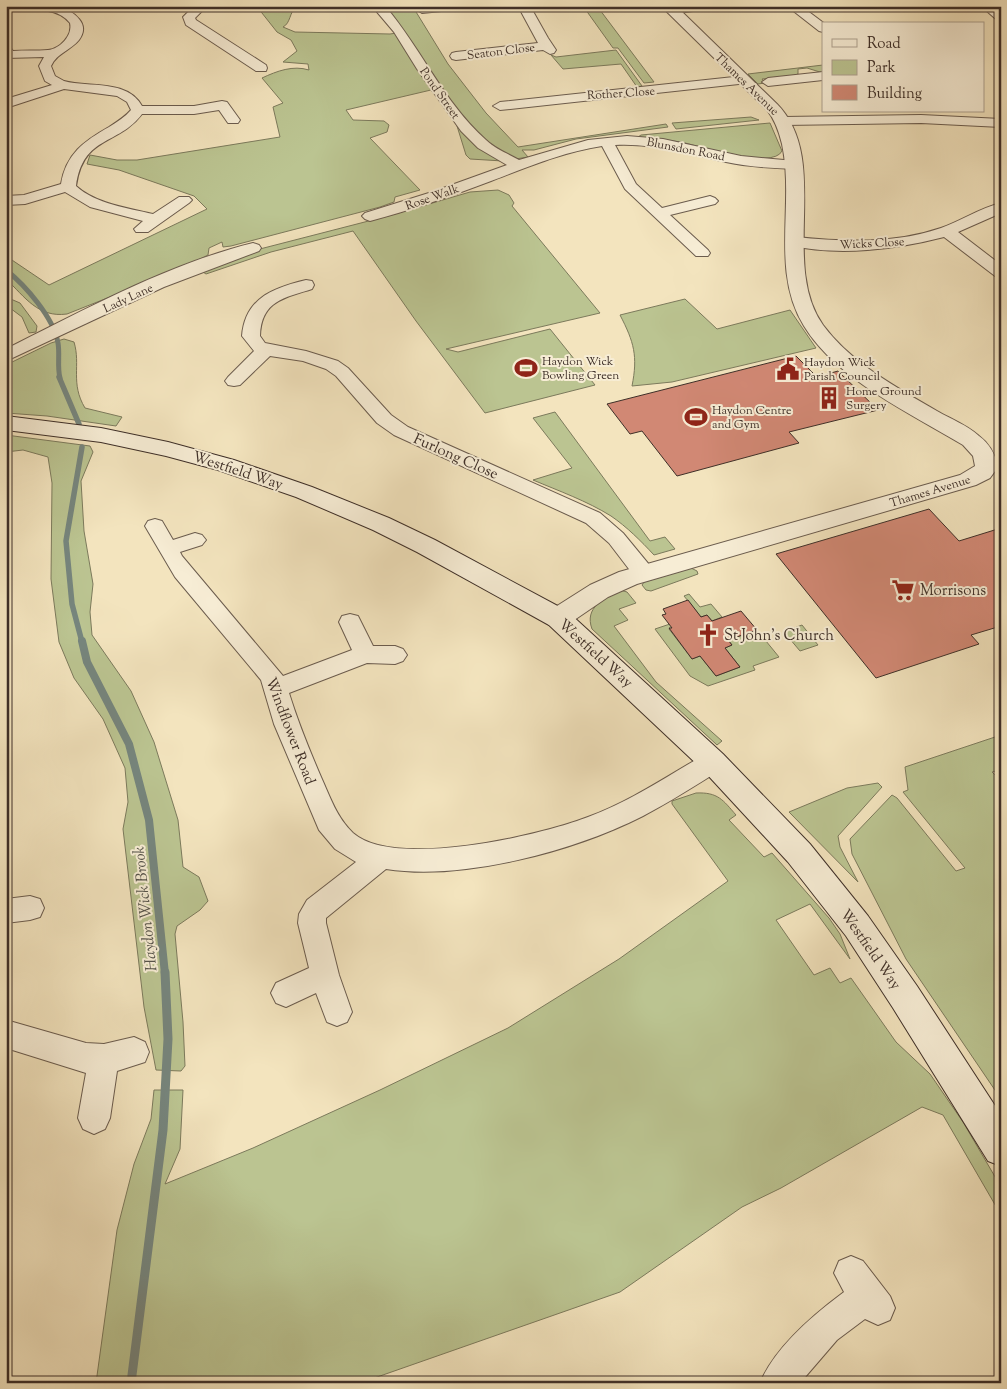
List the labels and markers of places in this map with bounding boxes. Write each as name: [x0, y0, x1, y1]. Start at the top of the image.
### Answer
place label: Haydon Wick Bowling Green: [542, 353, 619, 385]
place label: Haydon Wick Parish Council: [804, 354, 881, 386]
sports icon: Haydon Wick Bowling Green: [513, 355, 539, 381]
public building icon: Haydon Wick Parish Council: [775, 356, 801, 382]
place label: Home Ground Surgery: [846, 383, 922, 415]
building icon: Home Ground Surgery: [816, 385, 842, 411]
place label: Haydon Centre and Gym: [712, 402, 792, 434]
sports icon: Haydon Centre and Gym: [683, 404, 709, 430]
supermarket icon: Morrisons: [890, 577, 916, 603]
place label: Morrisons: [920, 581, 986, 602]
church icon: St John's Church: [695, 622, 721, 648]
place label: St John's Church: [724, 626, 834, 647]

